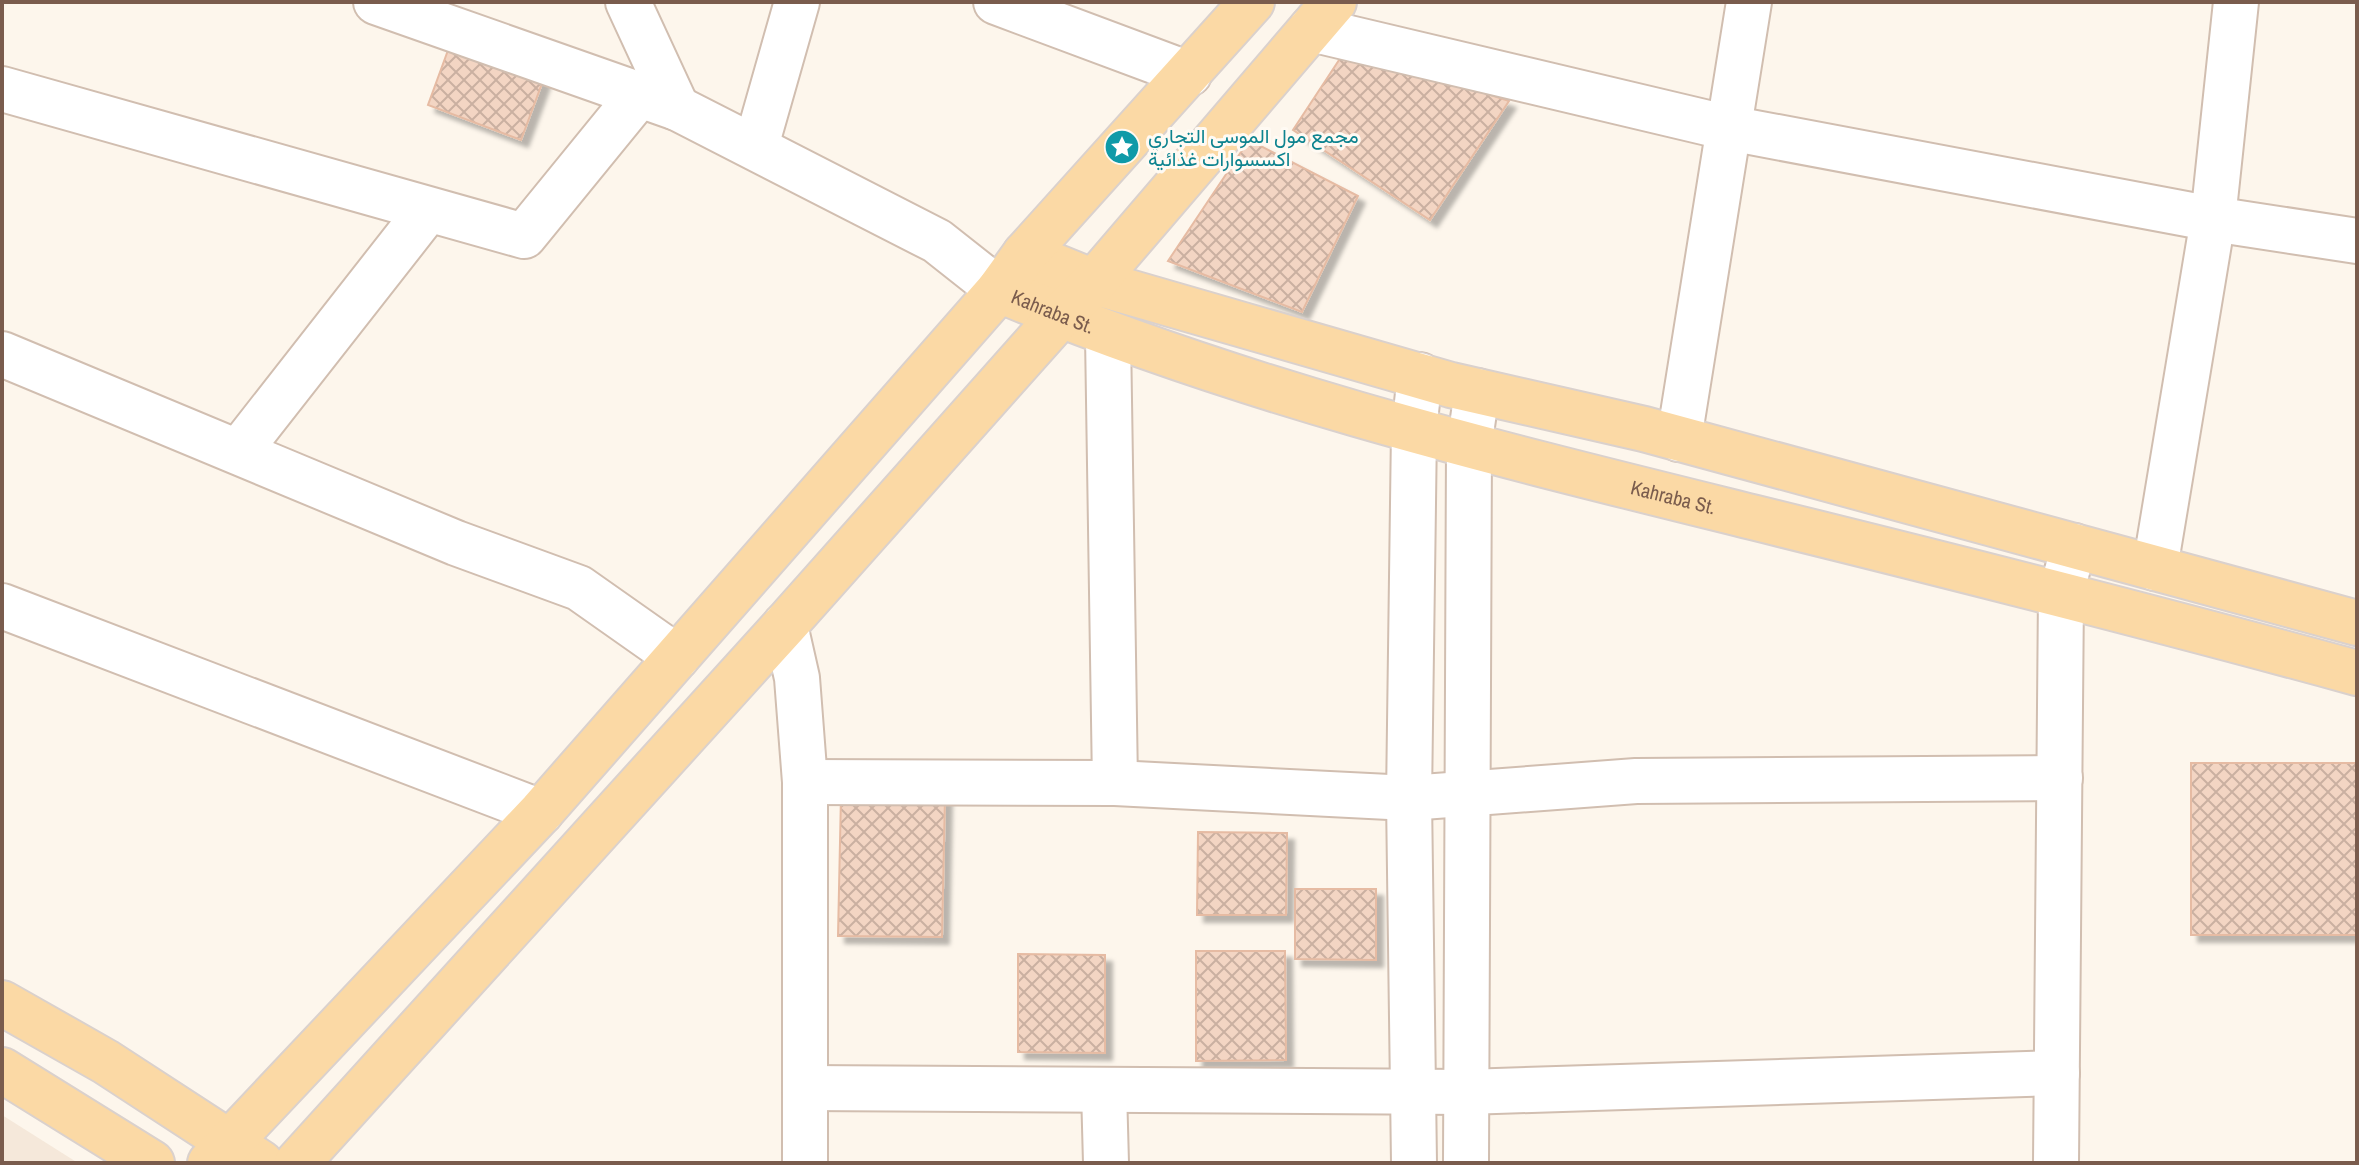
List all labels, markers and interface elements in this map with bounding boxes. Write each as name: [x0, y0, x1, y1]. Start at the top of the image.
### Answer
place label: مجمع مول الموسى التجاري اكسسوارات غذائية: [1148, 122, 1359, 172]
place icon: مجمع مول الموسى التجاري اكسسوارات غذائية: [1103, 128, 1141, 166]
street label: Kahraba St.: [1008, 283, 1098, 340]
street label: Kahraba St.: [1628, 473, 1719, 520]

